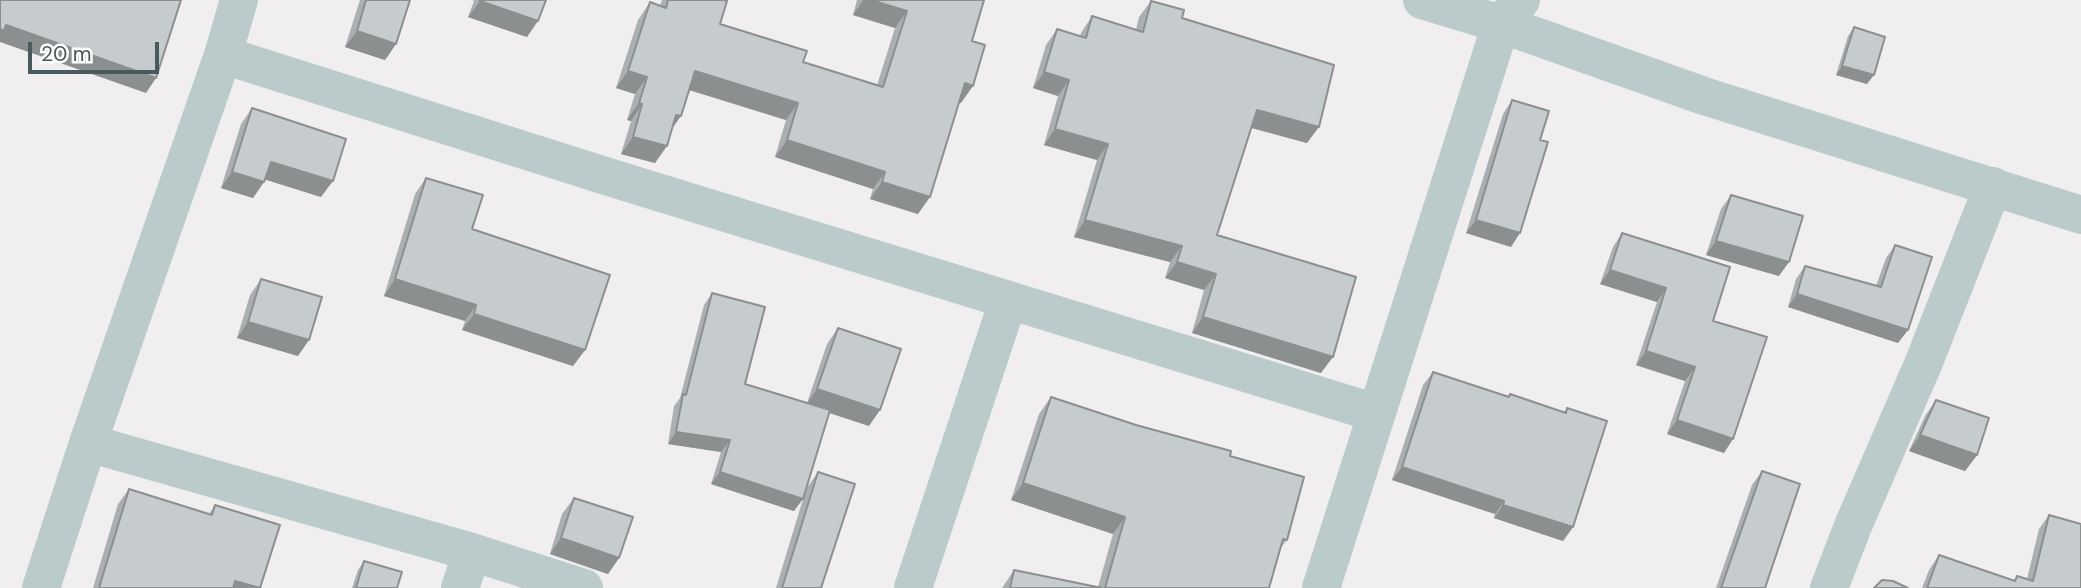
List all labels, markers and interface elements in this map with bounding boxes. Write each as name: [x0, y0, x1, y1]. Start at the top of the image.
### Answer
scale bar: [32, 28, 163, 72]
text: 20 m: [41, 40, 92, 68]

